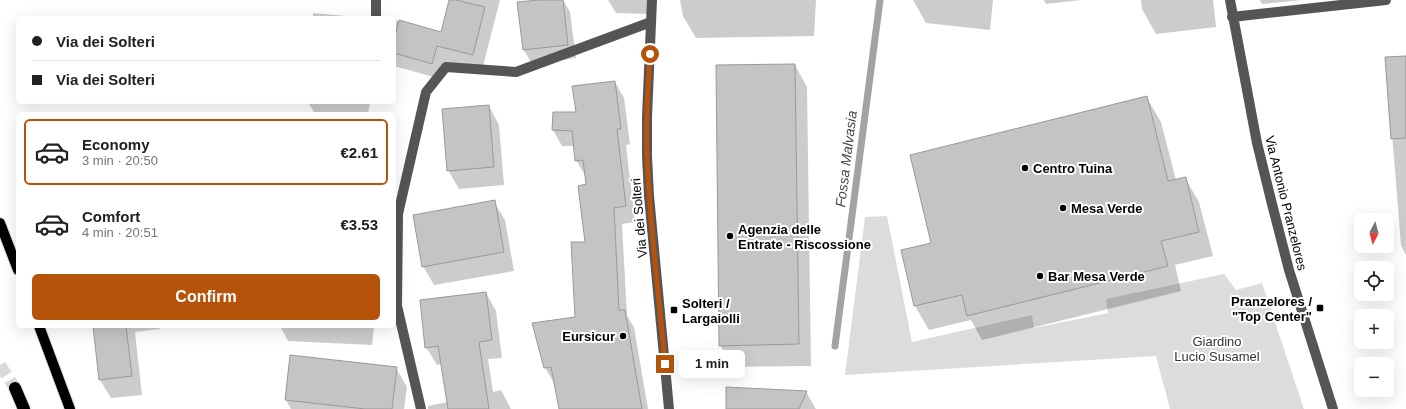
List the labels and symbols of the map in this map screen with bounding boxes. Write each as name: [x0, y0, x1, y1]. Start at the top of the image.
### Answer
route start: [641, 45, 659, 63]
water label: Fossa Malvasia: [832, 110, 860, 208]
street label: Via Antonio Pranzelores: [1262, 134, 1310, 272]
place label: Centro Tuina: [1033, 161, 1113, 176]
marker: Centro Tuina: [1020, 163, 1030, 173]
street label: Via dei Solteri: [628, 177, 650, 258]
place label: Mesa Verde: [1071, 201, 1143, 216]
marker: Mesa Verde: [1058, 203, 1068, 213]
north arrow: [1354, 213, 1394, 253]
place label: Agenzia delle Entrate - Riscossione: [738, 222, 871, 252]
marker: Agenzia delle Entrate - Riscossione: [725, 231, 735, 241]
place label: Bar Mesa Verde: [1048, 269, 1145, 284]
marker: Bar Mesa Verde: [1035, 271, 1045, 281]
place label: Pranzelores / "Top Center": [1231, 294, 1312, 324]
place label: Solteri / Largaiolli: [682, 296, 740, 326]
marker: Pranzelores / "Top Center": [1315, 303, 1325, 313]
marker: Solteri / Largaiolli: [669, 305, 679, 315]
place label: Eursicur: [562, 329, 615, 344]
marker: Eursicur: [618, 331, 628, 341]
park label: Giardino Lucio Susamel: [1174, 334, 1260, 364]
callout: 1 min: [679, 350, 745, 378]
route end: [656, 355, 674, 373]

